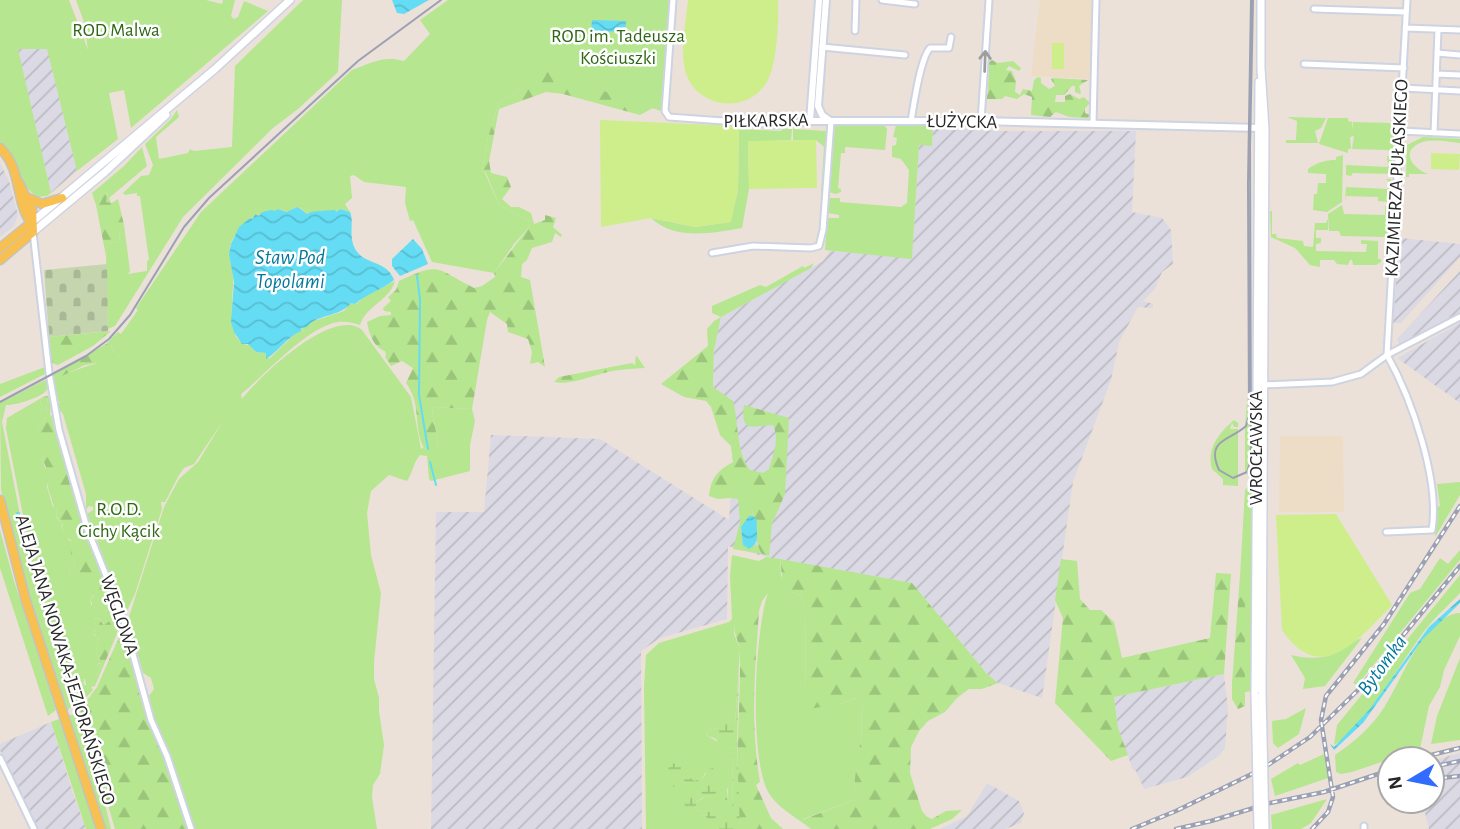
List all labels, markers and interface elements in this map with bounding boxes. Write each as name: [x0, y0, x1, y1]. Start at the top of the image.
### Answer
park label: ROD Malwa: [72, 21, 160, 40]
park label: ROD im. Tadeusza Kościuszki: [551, 27, 685, 68]
one-way arrow: [979, 49, 992, 72]
street label: KAZIMIERZA PUŁASKIEGO: [1382, 79, 1412, 277]
street label: PIŁKARSKA: [723, 111, 809, 131]
street label: ŁUŻYCKA: [926, 111, 998, 132]
water label: Staw Pod Topolami: [255, 247, 325, 293]
street label: WROCŁAWSKA: [1247, 390, 1266, 506]
park label: R.O.D. Cichy Kącik: [78, 500, 160, 541]
street label: ALEJA JANA NOWAKA-JEZIORAŃSKIEGO: [12, 512, 120, 808]
street label: WĘGLOWA: [96, 572, 142, 658]
water label: Bytomka: [1353, 631, 1411, 699]
north arrow: [1376, 745, 1446, 815]
text: N: [1385, 775, 1406, 791]

